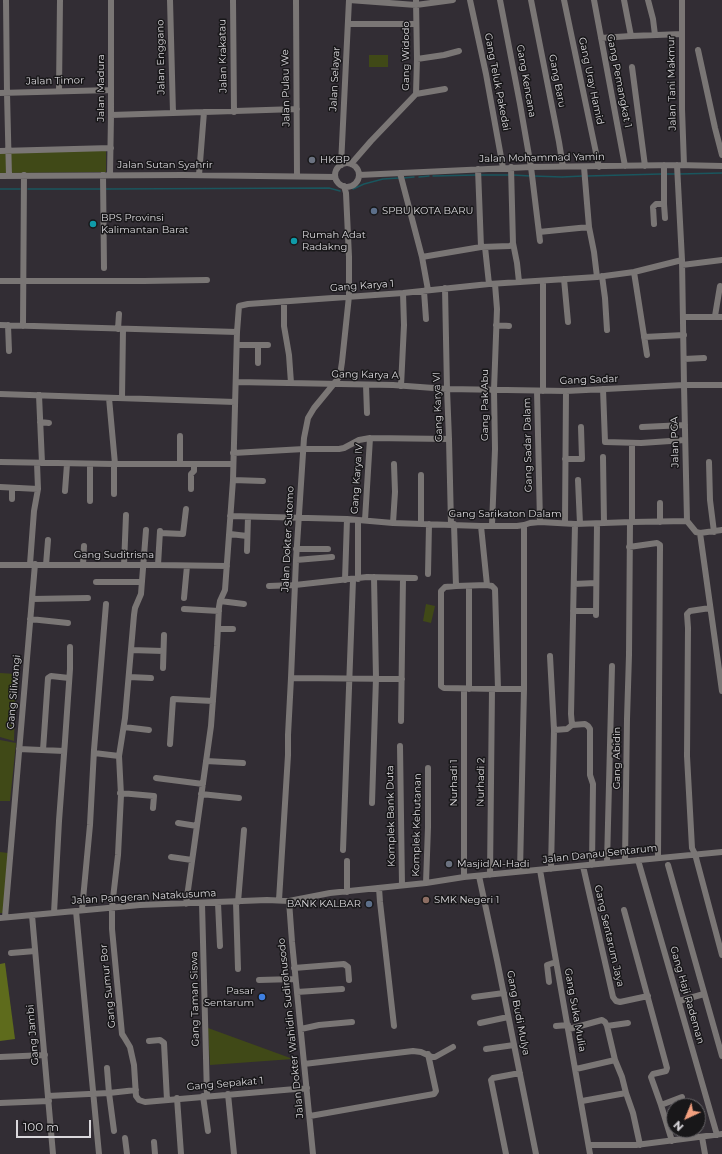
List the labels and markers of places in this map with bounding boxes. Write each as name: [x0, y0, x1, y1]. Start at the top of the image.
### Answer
place label: HKBP: [320, 154, 350, 166]
marker: HKBP: [307, 155, 317, 165]
place label: SPBU KOTA BARU: [382, 205, 473, 217]
marker: SPBU KOTA BARU: [369, 206, 379, 216]
place label: BPS Provinsi Kalimantan Barat: [101, 212, 189, 236]
marker: BPS Provinsi Kalimantan Barat: [88, 219, 98, 229]
place label: Rumah Adat Radakng: [302, 229, 366, 252]
marker: Rumah Adat Radakng: [289, 236, 299, 246]
place label: Masjid Al-Hadi: [457, 858, 529, 870]
marker: Masjid Al-Hadi: [444, 859, 454, 869]
place label: SMK Negeri 1: [434, 894, 499, 906]
marker: SMK Negeri 1: [421, 895, 431, 905]
place label: BANK KALBAR: [287, 898, 361, 910]
marker: BANK KALBAR: [364, 899, 374, 909]
place label: Pasar Sentarum: [204, 985, 254, 1008]
marker: Pasar Sentarum: [257, 992, 267, 1002]

